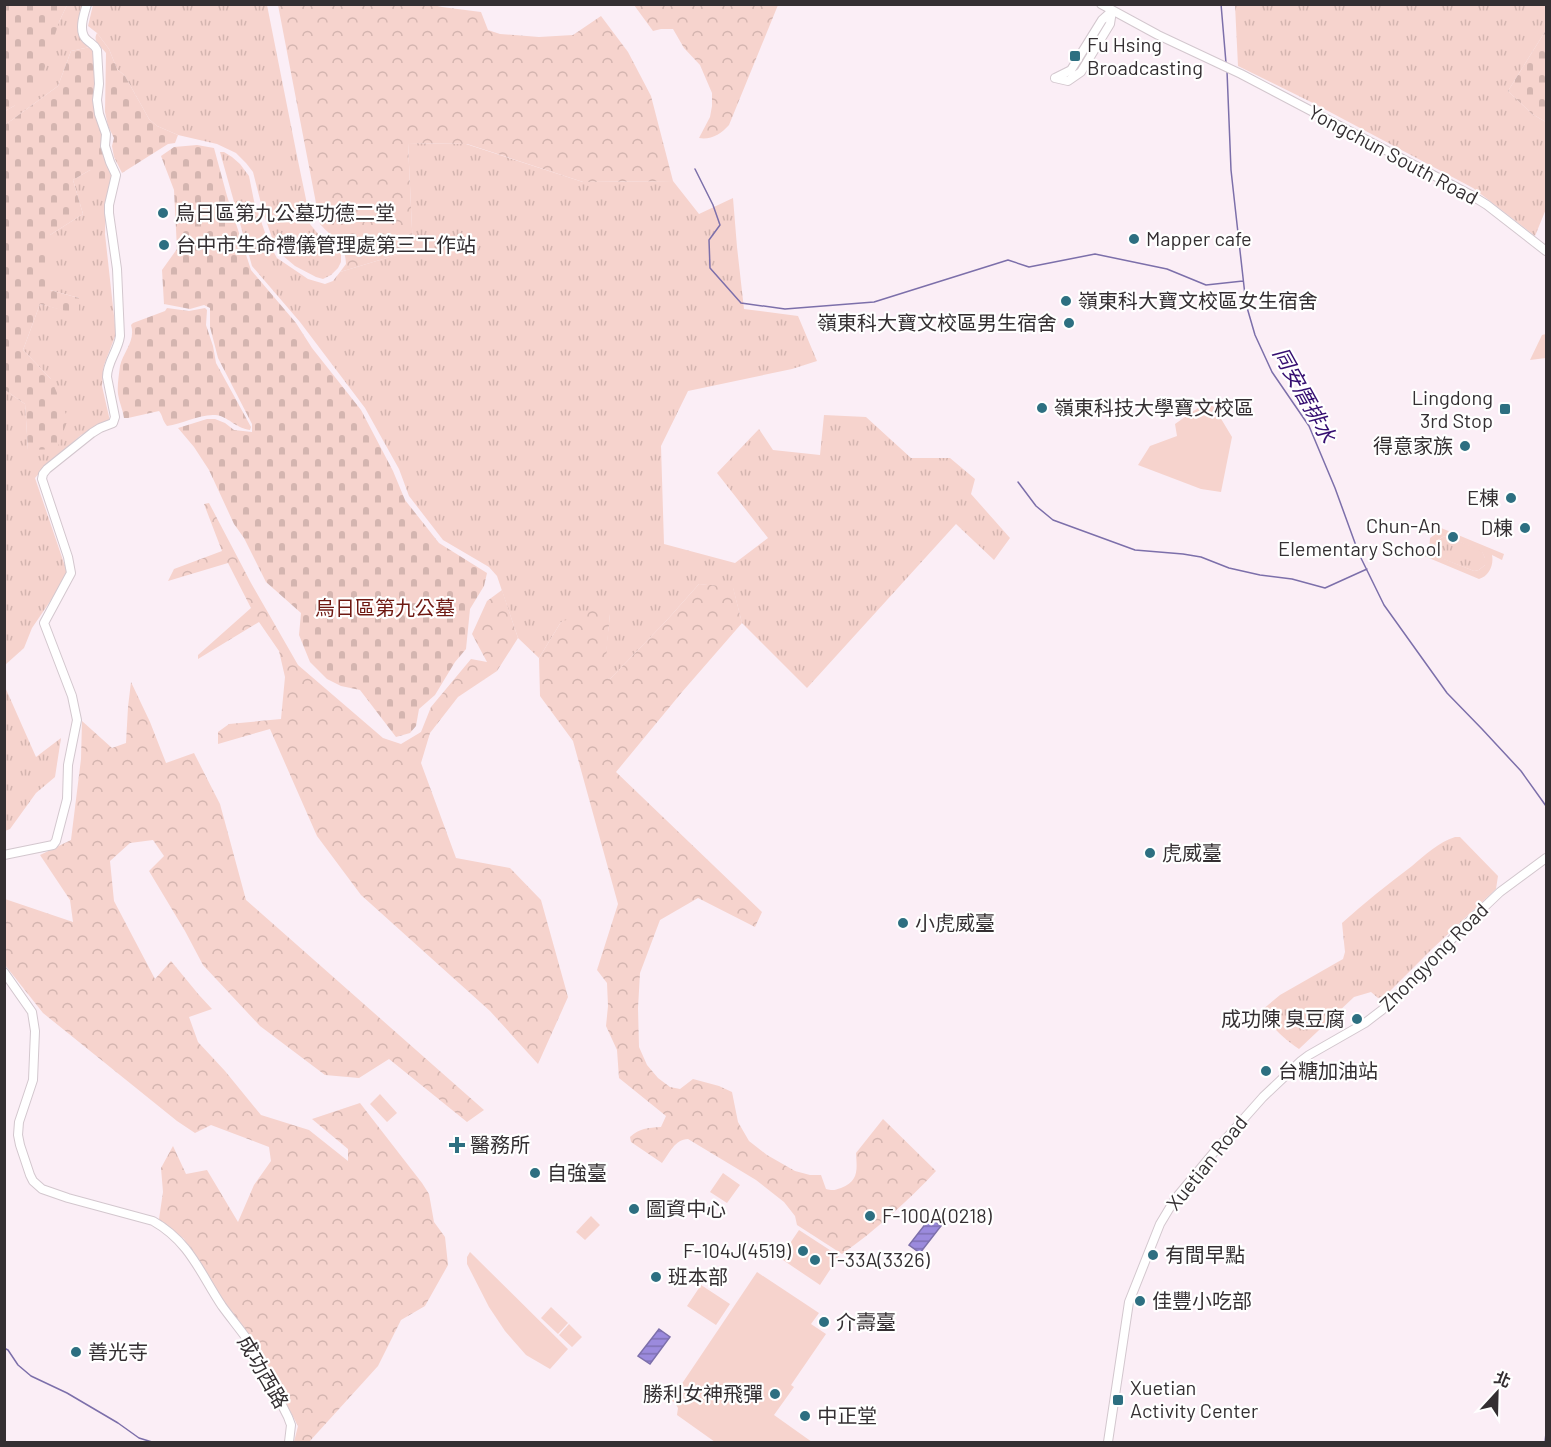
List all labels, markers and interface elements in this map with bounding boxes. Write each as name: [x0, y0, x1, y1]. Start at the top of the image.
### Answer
place label: Fu Hsing Broadcasting: [1087, 32, 1203, 79]
marker: Fu Hsing Broadcasting: [1068, 49, 1082, 63]
street label: Yongchun South Road: [1305, 99, 1482, 209]
place label: 烏日區第九公墓功德二堂: [175, 200, 395, 224]
marker: 烏日區第九公墓功德二堂: [156, 206, 170, 220]
place label: Mapper cafe: [1146, 226, 1252, 250]
place label: 台中市生命禮儀管理處第三工作站: [176, 232, 476, 256]
marker: Mapper cafe: [1127, 232, 1141, 246]
marker: 台中市生命禮儀管理處第三工作站: [157, 238, 171, 252]
place label: 嶺東科大寶文校區女生宿舍: [1078, 288, 1318, 312]
marker: 嶺東科大寶文校區女生宿舍: [1059, 294, 1073, 308]
place label: 嶺東科大寶文校區男生宿舍: [817, 310, 1057, 334]
marker: 嶺東科大寶文校區男生宿舍: [1062, 316, 1076, 330]
water label: 同安厝排水: [1269, 342, 1342, 447]
place label: Lingdong 3rd Stop: [1412, 385, 1493, 432]
place label: 嶺東科技大學寶文校區: [1054, 395, 1254, 419]
marker: 嶺東科技大學寶文校區: [1035, 401, 1049, 415]
marker: Lingdong 3rd Stop: [1498, 402, 1512, 416]
place label: 得意家族: [1373, 433, 1453, 457]
marker: 得意家族: [1458, 439, 1472, 453]
place label: E棟: [1467, 485, 1499, 509]
marker: E棟: [1504, 491, 1518, 505]
place label: Chun-An Elementary School: [1278, 513, 1441, 560]
place label: D棟: [1481, 515, 1513, 539]
marker: D棟: [1518, 521, 1532, 535]
marker: Chun-An Elementary School: [1446, 530, 1460, 544]
park label: 烏日區第九公墓: [315, 595, 455, 619]
place label: 虎威臺: [1162, 840, 1222, 864]
marker: 虎威臺: [1143, 846, 1157, 860]
street label: Zhongyong Road: [1374, 897, 1493, 1016]
place label: 小虎威臺: [915, 910, 995, 934]
marker: 小虎威臺: [896, 916, 910, 930]
place label: 成功陳 臭豆腐: [1221, 1006, 1345, 1030]
marker: 成功陳 臭豆腐: [1350, 1012, 1364, 1026]
place label: 台糖加油站: [1278, 1058, 1378, 1082]
marker: 台糖加油站: [1259, 1064, 1273, 1078]
street label: Xuetian Road: [1161, 1110, 1252, 1214]
place label: 醫務所: [470, 1132, 530, 1156]
marker: 醫務所: [448, 1136, 466, 1154]
place label: 自強臺: [547, 1160, 607, 1184]
marker: 自強臺: [528, 1166, 542, 1180]
place label: 圖資中心: [646, 1196, 726, 1220]
marker: 圖資中心: [627, 1202, 641, 1216]
place label: F-100A(0218): [882, 1203, 993, 1227]
marker: F-100A(0218): [863, 1209, 877, 1223]
place label: F-104J(4519): [683, 1238, 792, 1262]
place label: 有間早點: [1165, 1242, 1245, 1266]
marker: F-104J(4519): [796, 1244, 810, 1258]
place label: T-33A(3326): [827, 1247, 930, 1271]
marker: 有間早點: [1146, 1248, 1160, 1262]
marker: T-33A(3326): [808, 1253, 822, 1267]
place label: 班本部: [668, 1264, 728, 1288]
marker: 班本部: [649, 1270, 663, 1284]
place label: 佳豐小吃部: [1152, 1288, 1252, 1312]
marker: 佳豐小吃部: [1133, 1294, 1147, 1308]
place label: 介壽臺: [836, 1309, 896, 1333]
marker: 介壽臺: [817, 1315, 831, 1329]
street label: 成功西路: [233, 1331, 294, 1412]
place label: 善光寺: [88, 1339, 148, 1363]
marker: 善光寺: [69, 1345, 83, 1359]
north arrow: [1467, 1363, 1527, 1423]
text: 北: [1492, 1367, 1514, 1390]
place label: Xuetian Activity Center: [1130, 1375, 1258, 1422]
place label: 勝利女神飛彈: [643, 1381, 763, 1405]
marker: 勝利女神飛彈: [768, 1387, 782, 1401]
marker: Xuetian Activity Center: [1111, 1393, 1125, 1407]
place label: 中正堂: [817, 1403, 877, 1427]
marker: 中正堂: [798, 1409, 812, 1423]

